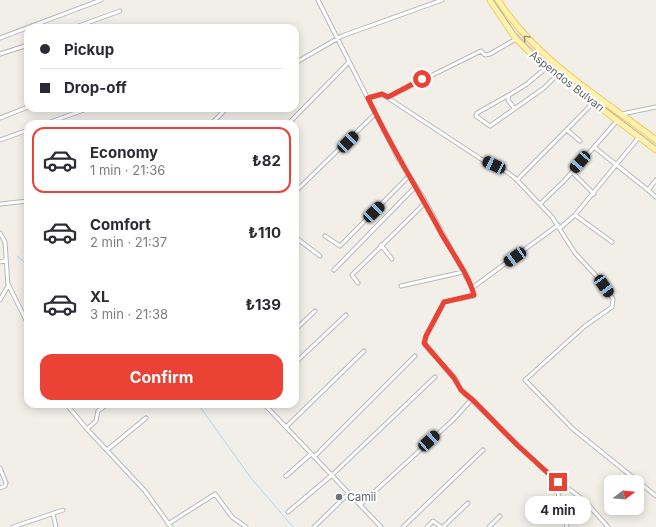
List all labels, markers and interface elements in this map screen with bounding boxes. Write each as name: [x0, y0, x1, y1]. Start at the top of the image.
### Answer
one-way arrow: [524, 35, 531, 43]
text: Pickup: [64, 40, 114, 59]
street label: Aspendos Bulvarı: [527, 47, 607, 115]
route start: [413, 70, 431, 88]
text: Drop-off: [64, 78, 127, 97]
car: [335, 129, 361, 155]
icon: car: [42, 142, 78, 178]
text: Economy: [90, 143, 158, 162]
car: [568, 149, 592, 175]
text: ₺82: [252, 151, 281, 170]
car: [481, 154, 507, 176]
text: 1 min · 21:36: [90, 162, 165, 178]
car: [361, 199, 387, 225]
icon: car: [42, 214, 78, 250]
text: Comfort: [90, 215, 151, 234]
text: ₺110: [248, 223, 281, 242]
text: 2 min · 21:37: [90, 234, 167, 250]
car: [502, 245, 528, 269]
car: [592, 273, 616, 299]
icon: car: [42, 286, 78, 322]
text: XL: [90, 287, 110, 306]
text: ₺139: [245, 295, 281, 314]
text: 3 min · 21:38: [90, 306, 168, 322]
button: Confirm: [40, 354, 283, 400]
car: [416, 429, 442, 453]
route end: [549, 473, 567, 491]
north arrow: [604, 475, 644, 515]
map controls: [604, 475, 644, 515]
place label: Camii: [347, 490, 376, 504]
marker: Camii: [334, 492, 344, 502]
callout: 4 min: [525, 496, 591, 524]
text: 4 min: [540, 502, 576, 518]

